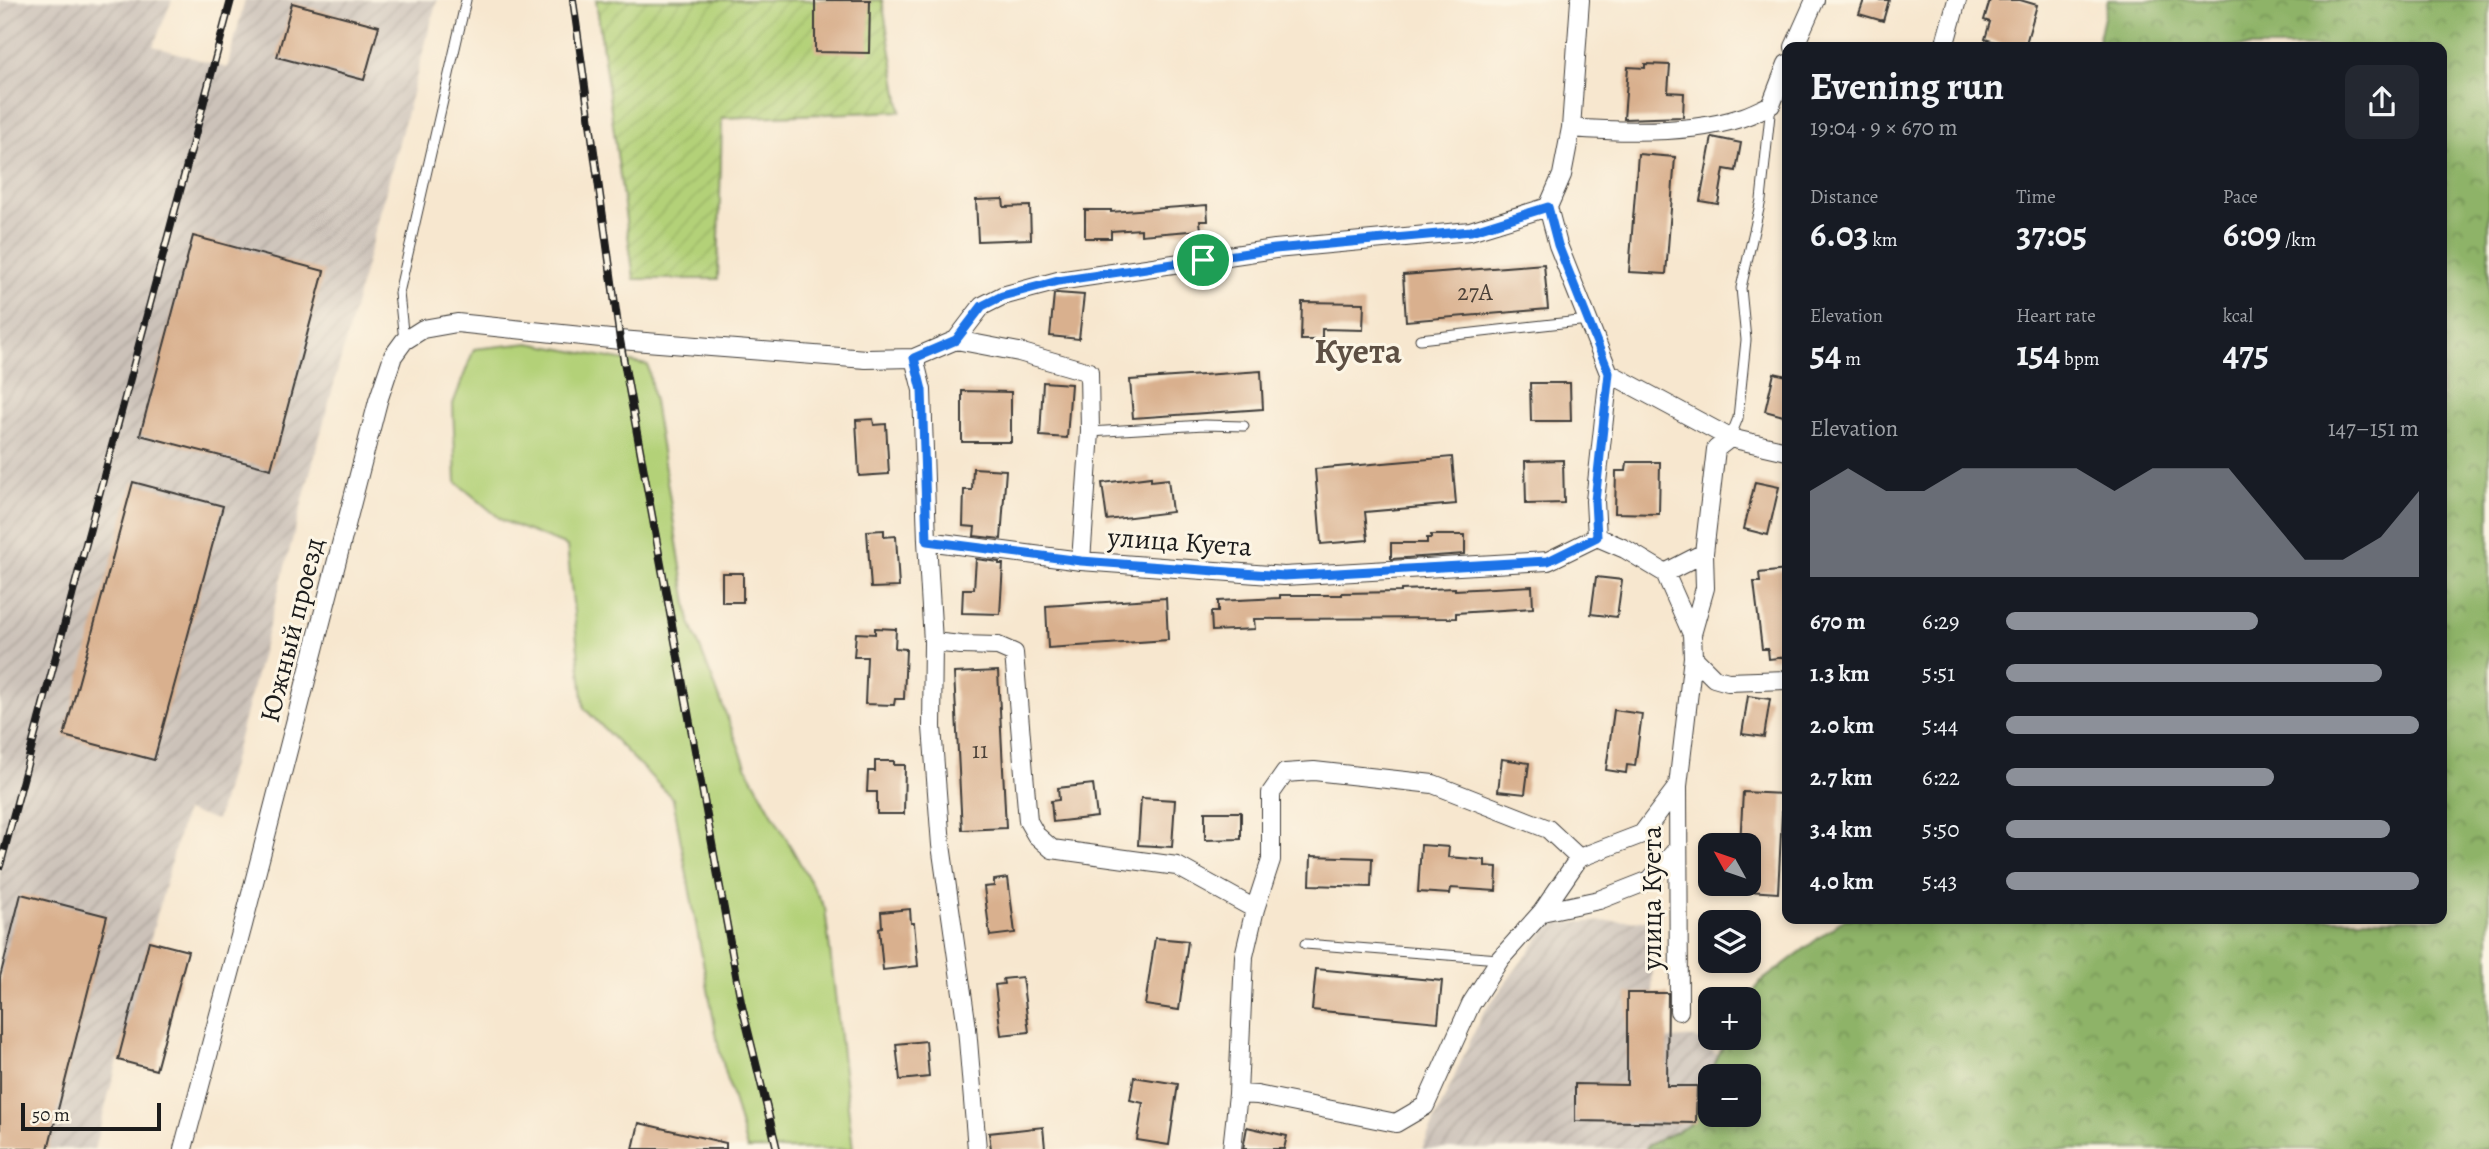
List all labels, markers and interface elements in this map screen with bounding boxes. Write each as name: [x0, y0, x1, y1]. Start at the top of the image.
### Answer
text: Evening run: [1810, 60, 2004, 112]
button: share: [2345, 65, 2419, 139]
text: 19:04 · 9 × 670 m: [1810, 112, 1958, 143]
text: Distance: [1810, 184, 1878, 210]
text: Time: [2016, 184, 2056, 210]
text: Pace: [2223, 184, 2258, 210]
text: 6.03: [1810, 210, 1869, 258]
text: 37:05: [2016, 210, 2087, 258]
text: 6:09: [2223, 210, 2281, 258]
text: km: [1869, 227, 1898, 253]
text: /km: [2281, 227, 2316, 253]
pin: [1173, 230, 1233, 290]
icon: arrive: [1184, 241, 1222, 279]
house number: 27А: [1457, 276, 1494, 308]
text: Elevation: [1810, 303, 1883, 329]
text: Heart rate: [2016, 303, 2096, 329]
text: kcal: [2223, 303, 2253, 329]
district label: Куета: [1314, 327, 1402, 375]
text: 54: [1810, 329, 1841, 377]
text: 154: [2016, 329, 2060, 377]
text: 475: [2223, 329, 2269, 377]
text: m: [1841, 346, 1861, 372]
text: bpm: [2060, 346, 2100, 372]
text: Elevation: [1810, 413, 1898, 444]
text: 147–151 m: [2328, 413, 2419, 444]
street label: улица Куета: [1106, 518, 1253, 566]
street label: Южный проезд: [251, 534, 333, 726]
text: 670 m: [1810, 606, 1865, 637]
text: 6:29: [1922, 606, 1960, 637]
text: 1.3 km: [1810, 658, 1870, 689]
text: 5:51: [1922, 658, 1955, 689]
text: 2.0 km: [1810, 710, 1874, 741]
text: 5:44: [1922, 710, 1958, 741]
house number: 11: [972, 734, 988, 766]
text: 2.7 km: [1810, 762, 1872, 793]
text: 6:22: [1922, 762, 1960, 793]
text: 3.4 km: [1810, 814, 1872, 845]
text: 5:50: [1922, 814, 1960, 845]
street label: улица Куета: [1633, 826, 1671, 971]
north arrow: [1698, 833, 1760, 896]
map controls: [1698, 833, 1761, 1127]
text: 4.0 km: [1810, 866, 1874, 897]
text: 5:43: [1922, 866, 1957, 897]
button: layers: [1698, 910, 1761, 973]
button: +: [1698, 987, 1761, 1050]
button: −: [1698, 1064, 1761, 1127]
scale bar: [21, 1100, 161, 1132]
text: 50 m: [32, 1102, 70, 1128]

